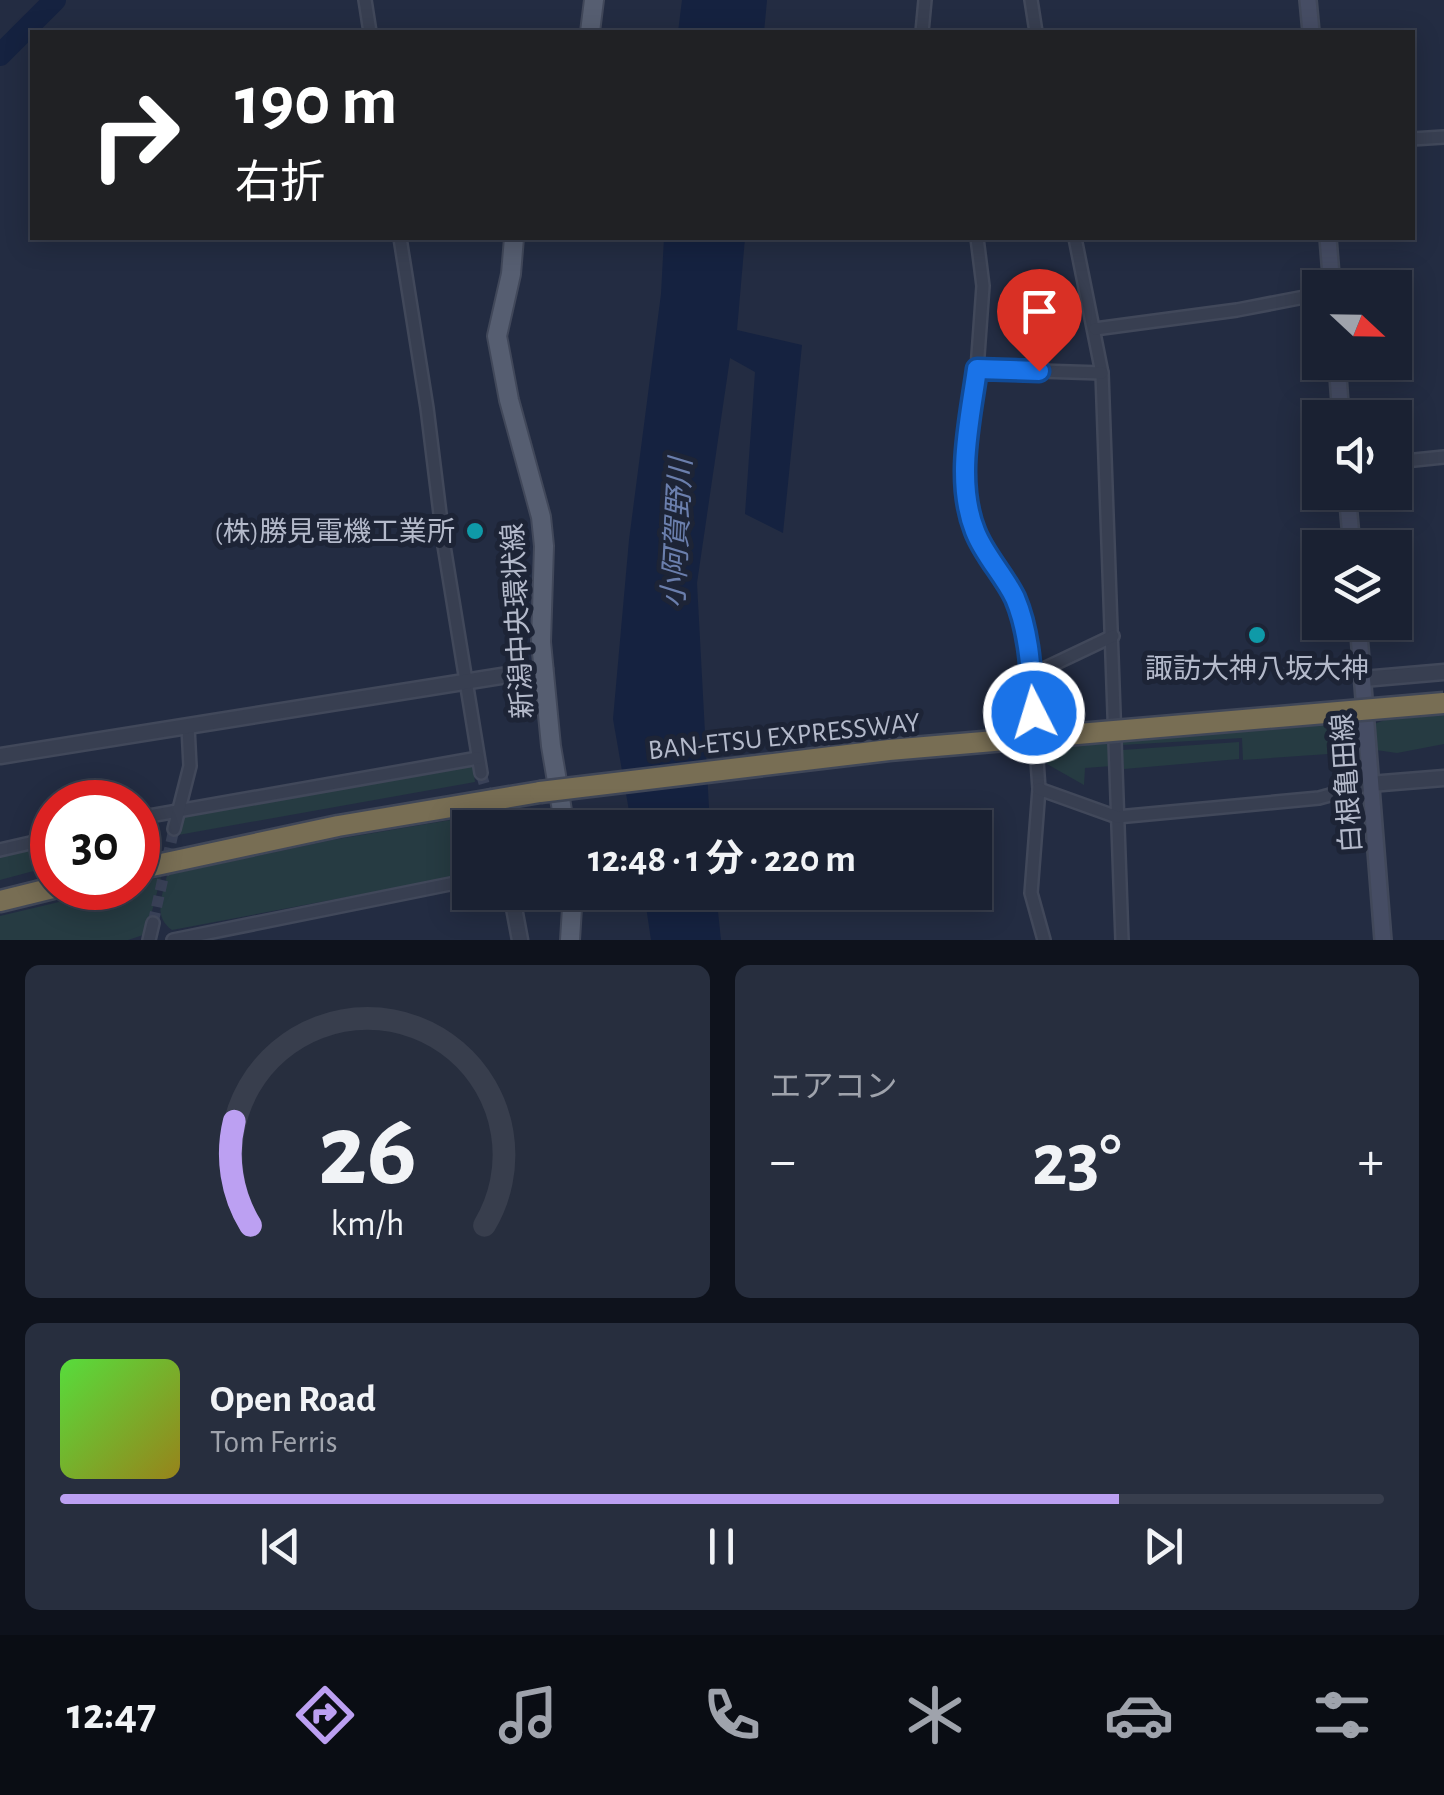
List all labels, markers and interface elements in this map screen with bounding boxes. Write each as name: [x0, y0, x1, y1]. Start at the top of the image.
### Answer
text: 190 m: [235, 67, 398, 137]
icon: right: [70, 70, 200, 200]
text: 右折: [235, 161, 325, 206]
pin: [997, 269, 1082, 372]
north arrow: [1302, 270, 1412, 380]
map controls: [1302, 270, 1412, 640]
icon: arrive: [1012, 284, 1067, 339]
button: sound: [1302, 400, 1412, 510]
water label: 小阿賀野川: [657, 454, 697, 609]
place label: (株)勝見電機工業所: [214, 517, 455, 547]
marker: (株)勝見電機工業所: [464, 520, 486, 542]
street label: 新潟中央環状線: [498, 522, 538, 720]
button: layers: [1302, 530, 1412, 640]
marker: 諏訪大神八坂大神: [1246, 624, 1268, 646]
place label: 諏訪大神八坂大神: [1145, 654, 1369, 684]
position arrow: [982, 661, 1086, 765]
street label: BAN-ETSU EXPRESSWAY: [647, 709, 922, 765]
street label: 白根亀田線: [1327, 712, 1367, 854]
speed limit sign: 30: [30, 780, 160, 910]
text: 12:48 · 1 分 · 220 m: [588, 841, 856, 879]
text: エアコン: [770, 1071, 898, 1103]
text: 26: [318, 1100, 417, 1204]
text: 23°: [1032, 1124, 1122, 1199]
text: −: [770, 1134, 796, 1189]
text: +: [1358, 1134, 1384, 1189]
text: km/h: [330, 1206, 404, 1242]
text: Open Road: [210, 1381, 376, 1419]
text: Tom Ferris: [210, 1426, 338, 1458]
icon: previous: [253, 1519, 308, 1574]
icon: pause: [694, 1519, 749, 1574]
icon: next: [1136, 1519, 1191, 1574]
icon: directions: [290, 1680, 360, 1750]
icon: music: [493, 1680, 563, 1750]
icon: phone: [697, 1680, 767, 1750]
icon: climate: [900, 1680, 970, 1750]
icon: car: [1104, 1680, 1174, 1750]
icon: filters: [1307, 1680, 1377, 1750]
text: 12:47: [67, 1692, 157, 1737]

